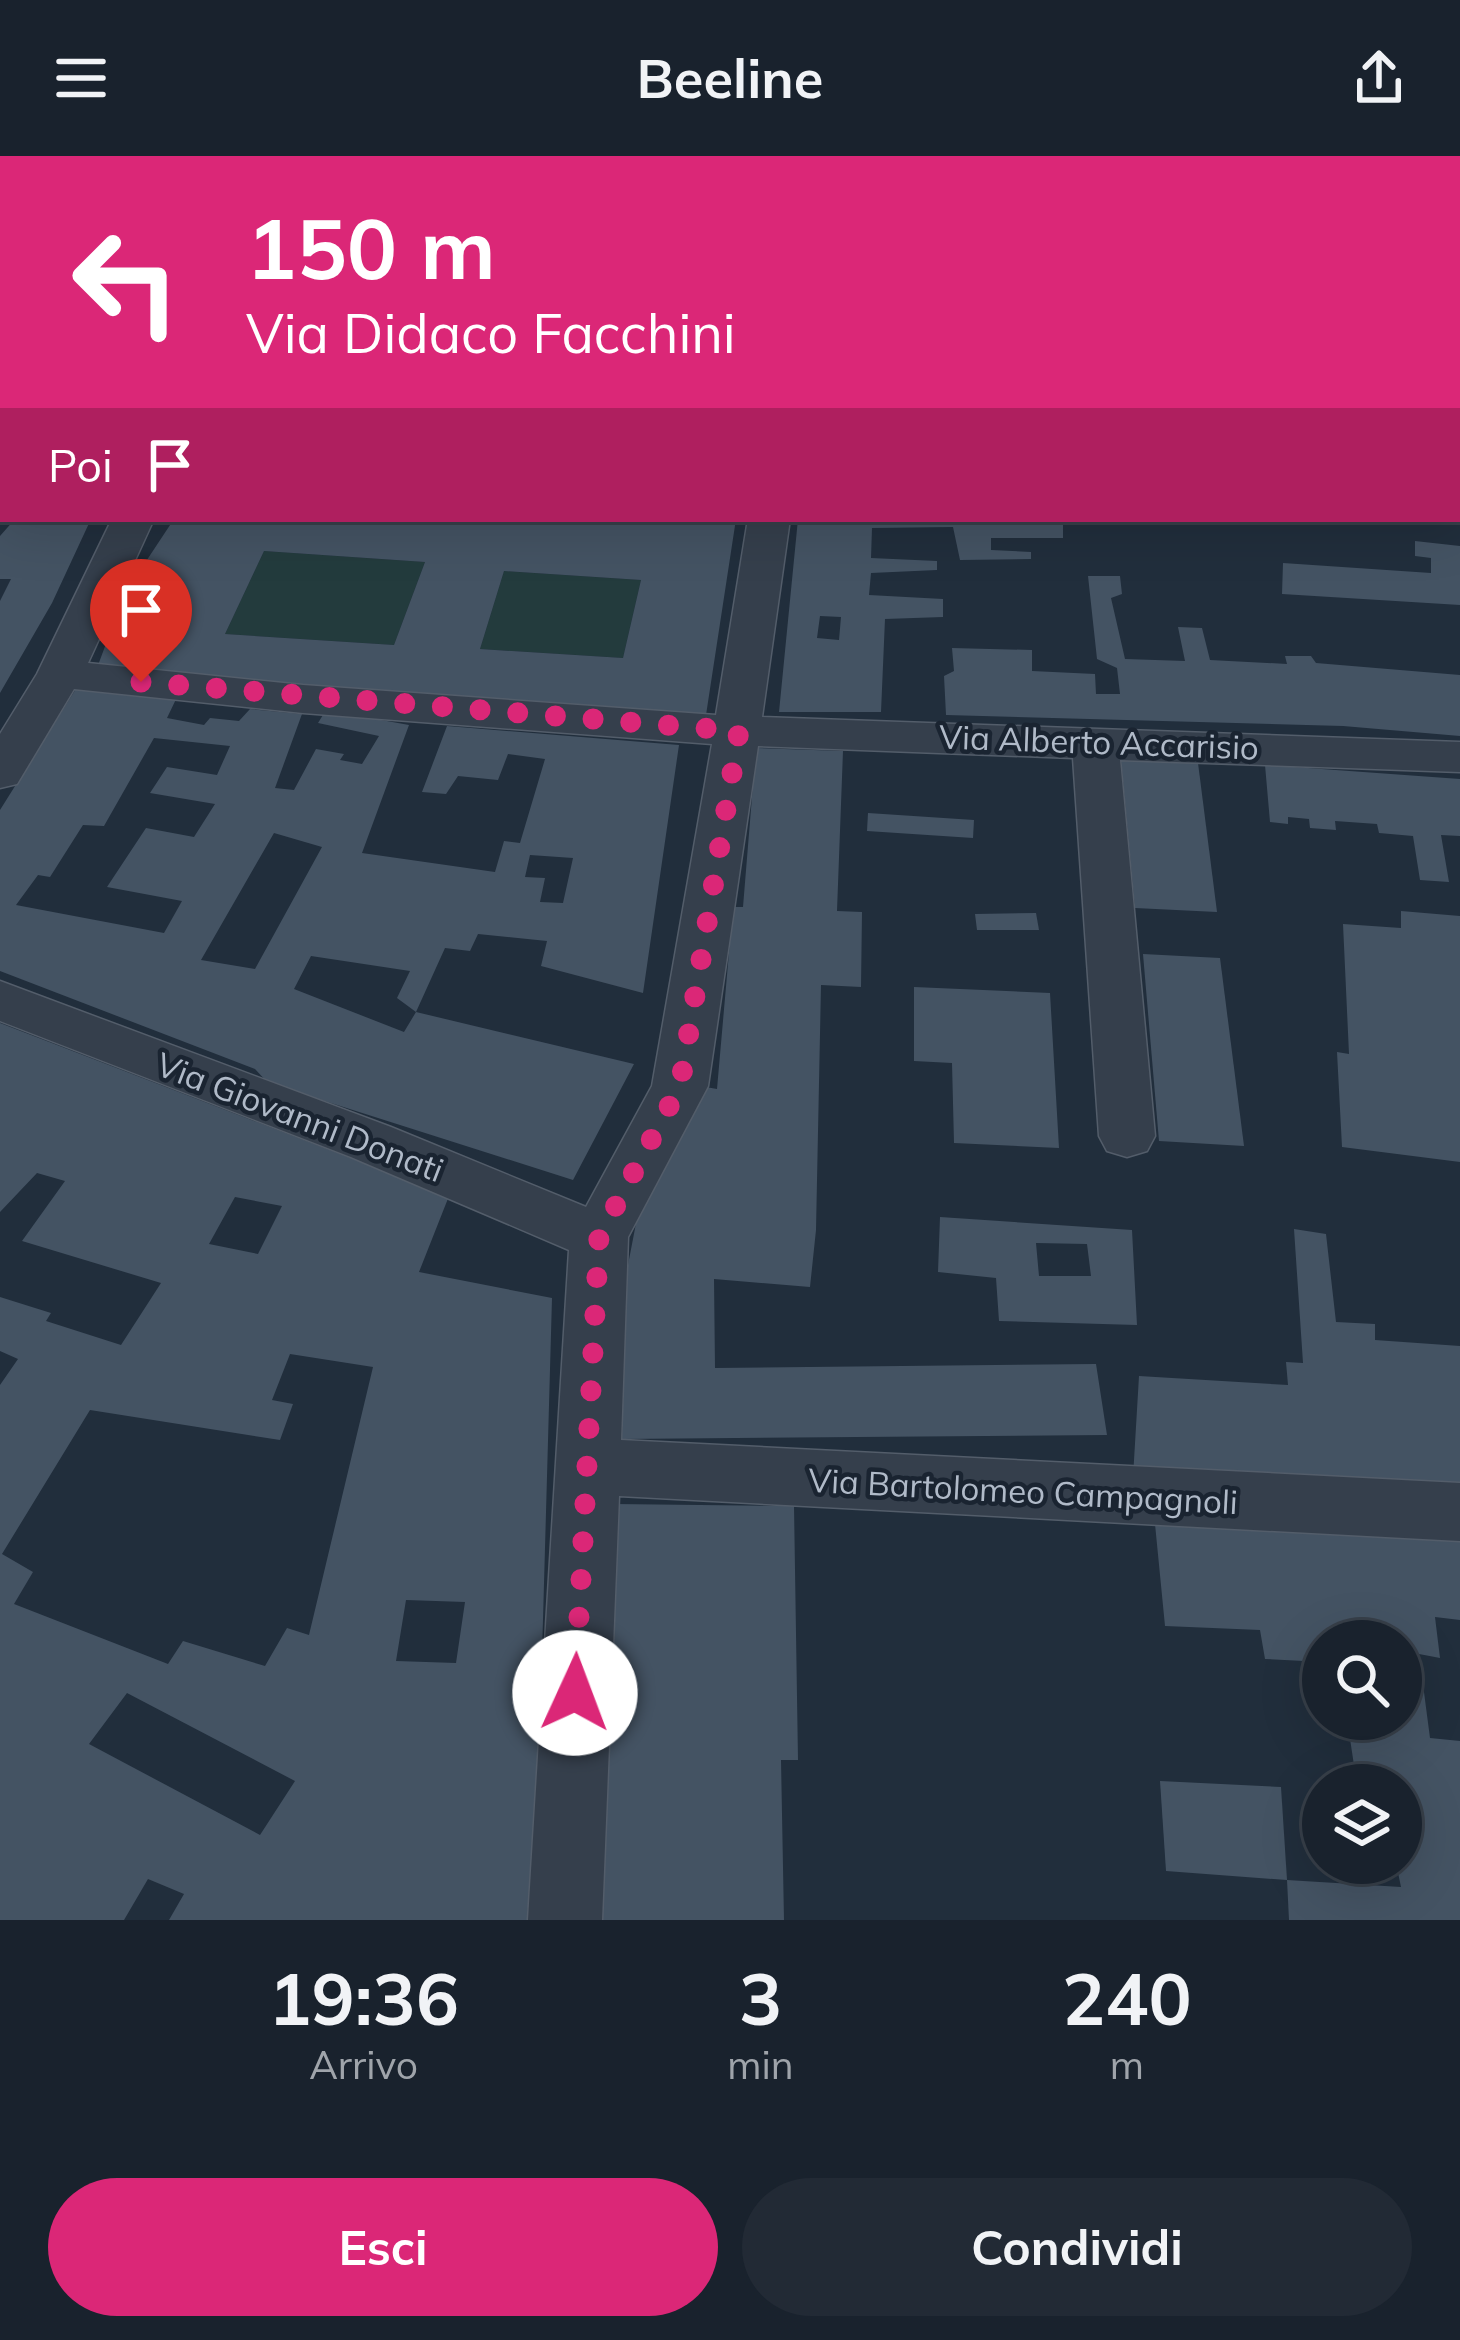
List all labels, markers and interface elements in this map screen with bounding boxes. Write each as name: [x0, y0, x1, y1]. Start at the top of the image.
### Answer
text: Beeline: [637, 44, 823, 112]
icon: menu: [48, 45, 114, 111]
icon: share: [1346, 45, 1412, 111]
text: 150 m: [246, 195, 496, 300]
icon: left: [48, 204, 204, 360]
text: Via Didaco Facchini: [246, 299, 736, 367]
icon: arrive: [137, 432, 203, 498]
text: Poi: [48, 437, 113, 493]
pin: [90, 559, 192, 682]
icon: arrive: [108, 577, 174, 643]
street label: Via Alberto Accarisio: [938, 715, 1260, 768]
street label: Via Giovanni Donati: [151, 1043, 449, 1190]
street label: Via Bartolomeo Campagnoli: [807, 1459, 1239, 1522]
map controls: [1302, 1620, 1422, 1884]
button: search: [1302, 1620, 1422, 1740]
position arrow: [512, 1630, 638, 1756]
button: layers: [1302, 1764, 1422, 1884]
text: 19:36: [268, 1953, 459, 2043]
text: 3: [739, 1953, 782, 2043]
text: 240: [1062, 1953, 1192, 2043]
text: Arrivo: [309, 2040, 418, 2089]
text: min: [727, 2040, 794, 2089]
text: m: [1110, 2040, 1144, 2089]
button: Esci: [48, 2178, 718, 2316]
button: Condividi: [742, 2178, 1412, 2316]

